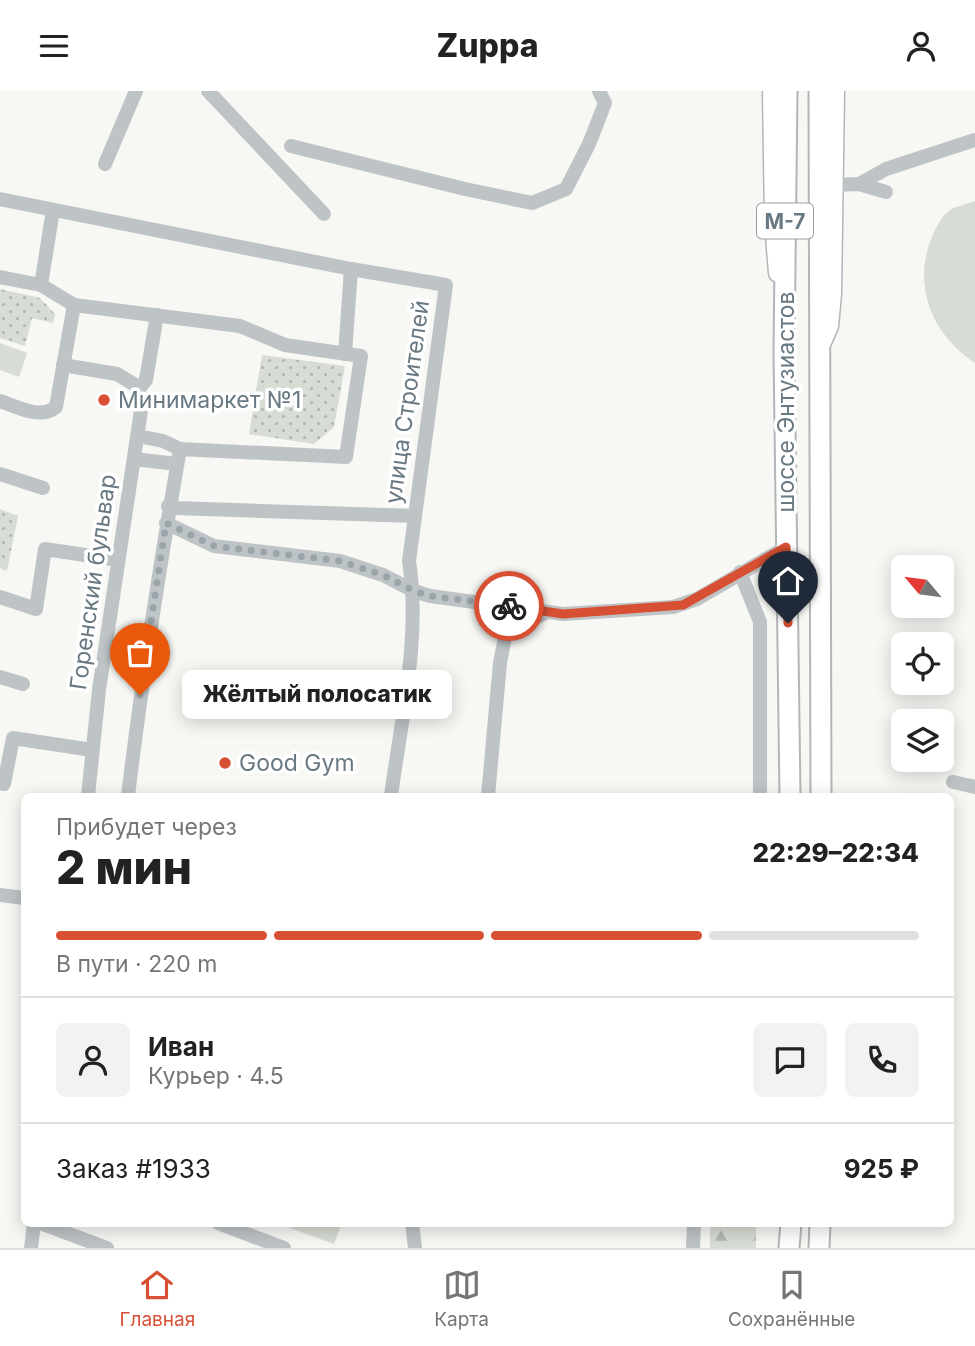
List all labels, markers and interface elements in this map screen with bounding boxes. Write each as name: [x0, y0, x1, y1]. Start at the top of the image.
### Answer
text: Zuppa: [437, 26, 539, 65]
icon: menu: [35, 27, 73, 65]
icon: person: [902, 27, 940, 65]
road number: М-7: [757, 204, 813, 239]
street label: шоссе Энтузиастов: [772, 292, 800, 512]
street label: улица Строителей: [379, 298, 435, 506]
place label: Минимаркет №1: [118, 386, 301, 414]
marker: Минимаркет №1: [96, 392, 112, 408]
street label: Горенский бульвар: [64, 472, 122, 692]
pin: [758, 551, 818, 623]
north arrow: [891, 555, 954, 618]
map controls: [891, 555, 954, 772]
icon: home: [769, 562, 807, 600]
courier: [474, 571, 544, 641]
icon: bike: [490, 587, 528, 625]
pin: [110, 623, 170, 695]
button: locate: [891, 632, 954, 695]
icon: bag: [121, 634, 159, 672]
callout: Жёлтый полосатик: [182, 671, 452, 719]
text: Жёлтый полосатик: [202, 680, 432, 708]
button: layers: [891, 709, 954, 772]
place label: Good Gym: [239, 749, 355, 777]
marker: Good Gym: [217, 755, 233, 771]
text: Прибудет через: [56, 813, 237, 841]
text: 22:29–22:34: [753, 837, 919, 868]
text: 2 мин: [56, 839, 192, 895]
text: В пути · 220 m: [56, 950, 217, 978]
button: person: [56, 1023, 130, 1097]
button: chat: [753, 1023, 827, 1097]
button: phone: [845, 1023, 919, 1097]
text: Иван: [148, 1031, 214, 1062]
text: Курьер · 4.5: [148, 1062, 284, 1090]
text: Заказ #1933: [56, 1153, 211, 1184]
text: 925 ₽: [844, 1153, 919, 1184]
tab: Главная: [120, 1266, 195, 1331]
tab: Карта: [434, 1266, 489, 1331]
tab: Сохранённые: [728, 1266, 855, 1331]

